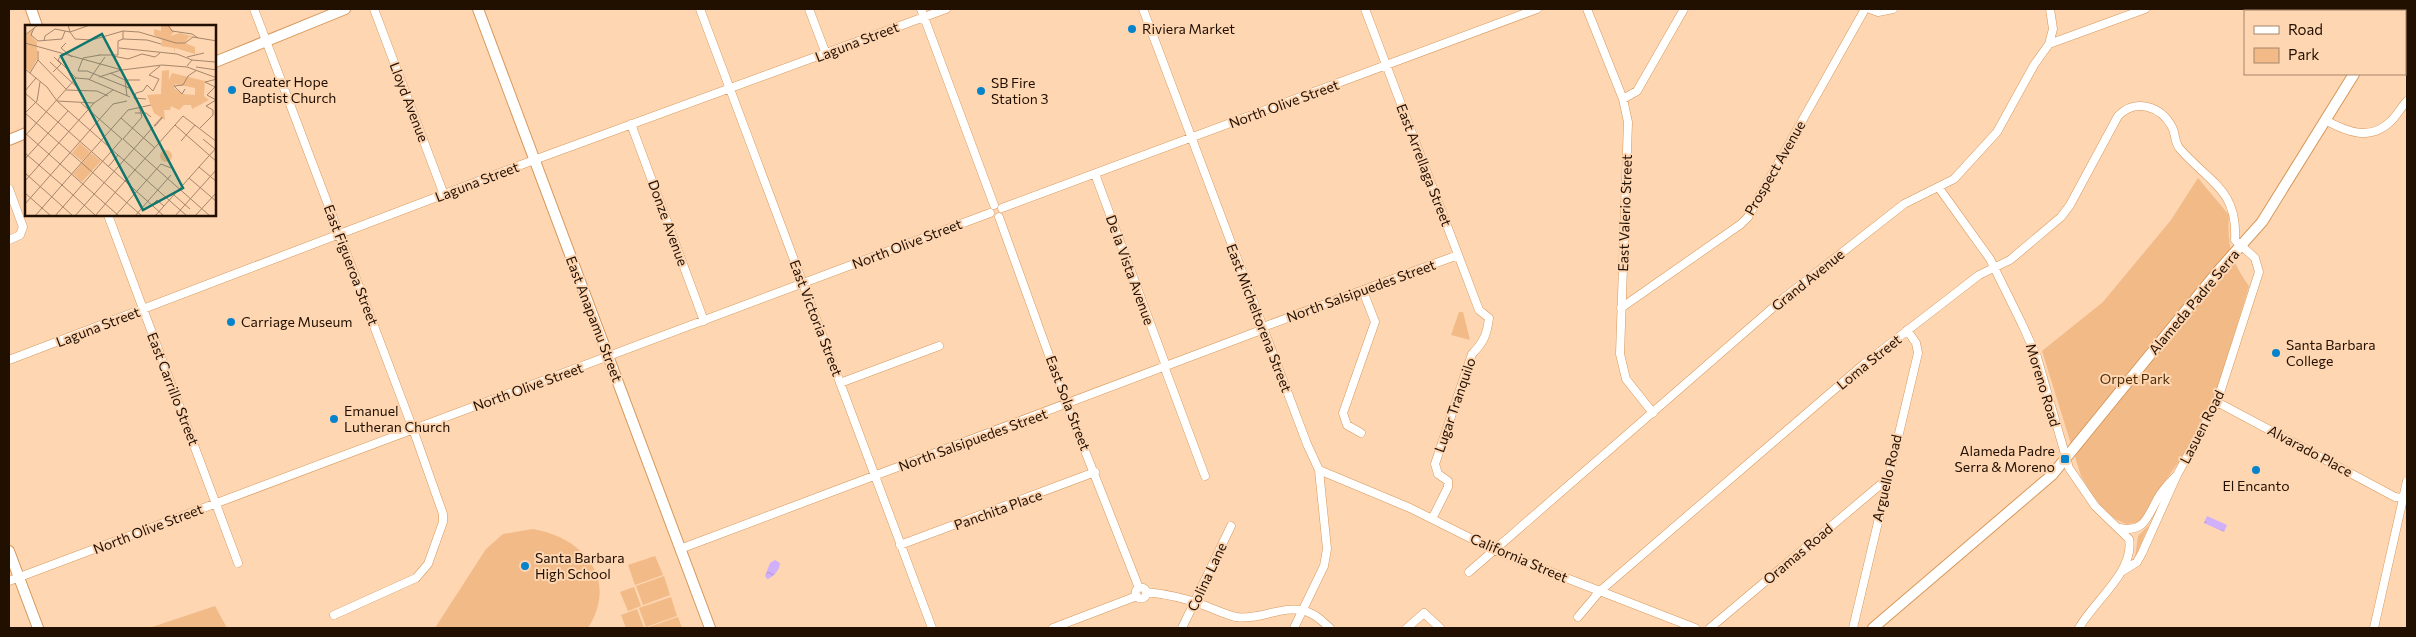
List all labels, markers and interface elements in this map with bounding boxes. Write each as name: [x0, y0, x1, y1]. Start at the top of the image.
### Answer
legend: [2244, 10, 2406, 75]
street label: Laguna Street: [813, 18, 901, 65]
place label: Riviera Market: [1142, 20, 1235, 37]
text: Road: [2288, 20, 2323, 38]
marker: Riviera Market: [1126, 23, 1138, 35]
inset map: [25, 25, 216, 216]
text: Park: [2288, 45, 2319, 63]
street label: Lloyd Avenue: [386, 59, 432, 144]
place label: Greater Hope Baptist Church: [242, 73, 336, 106]
place label: SB Fire Station 3: [991, 74, 1049, 107]
street label: North Olive Street: [1226, 76, 1342, 131]
marker: Greater Hope Baptist Church: [226, 84, 238, 96]
marker: SB Fire Station 3: [975, 85, 987, 97]
street label: East Arrellaga Street: [1393, 101, 1456, 229]
street label: Prospect Avenue: [1741, 117, 1809, 218]
street label: East Valerio Street: [1614, 154, 1635, 272]
street label: Laguna Street: [433, 158, 521, 205]
street label: Donze Avenue: [645, 177, 692, 268]
street label: East Figueroa Street: [321, 202, 382, 328]
street label: De la Vista Avenue: [1103, 212, 1158, 327]
street label: North Olive Street: [850, 215, 964, 272]
street label: East Micheltorena Street: [1223, 241, 1296, 395]
street label: Grand Avenue: [1768, 245, 1847, 314]
street label: Alameda Padre Serra: [2145, 246, 2242, 358]
street label: East Anapamu Street: [563, 254, 626, 384]
street label: North Salsipuedes Street: [1284, 256, 1438, 325]
street label: East Victoria Street: [786, 257, 847, 379]
street label: Laguna Street: [54, 303, 142, 350]
place label: Carriage Museum: [241, 313, 353, 330]
marker: Carriage Museum: [225, 316, 237, 328]
street label: East Carrillo Street: [144, 330, 203, 448]
street label: Loma Street: [1833, 330, 1905, 393]
place label: Santa Barbara College: [2286, 336, 2376, 369]
street label: Moreno Road: [2023, 341, 2064, 429]
marker: Santa Barbara College: [2270, 347, 2282, 359]
street label: East Sola Street: [1043, 353, 1094, 453]
street label: Lugar Tranquilo: [1430, 355, 1479, 454]
street label: North Olive Street: [470, 359, 586, 414]
park label: Orpet Park: [2100, 370, 2171, 387]
street label: Lasuen Road: [2176, 387, 2227, 466]
place label: Emanuel Lutheran Church: [344, 402, 450, 435]
street label: North Salsipuedes Street: [896, 405, 1050, 474]
marker: Emanuel Lutheran Church: [328, 413, 340, 425]
street label: Alvarado Place: [2265, 421, 2355, 480]
street label: Arguello Road: [1868, 433, 1905, 523]
place label: Alameda Padre Serra & Moreno: [1955, 442, 2055, 475]
marker: Alameda Padre Serra & Moreno: [2059, 453, 2071, 465]
marker: El Encanto: [2250, 464, 2262, 476]
place label: El Encanto: [2222, 477, 2290, 494]
street label: Panchita Place: [952, 486, 1044, 533]
street label: North Olive Street: [91, 500, 205, 557]
street label: Oramas Road: [1759, 520, 1836, 588]
street label: California Street: [1468, 529, 1571, 586]
street label: Colina Lane: [1183, 540, 1230, 614]
place label: Santa Barbara High School: [535, 549, 625, 582]
marker: Santa Barbara High School: [519, 560, 531, 572]

